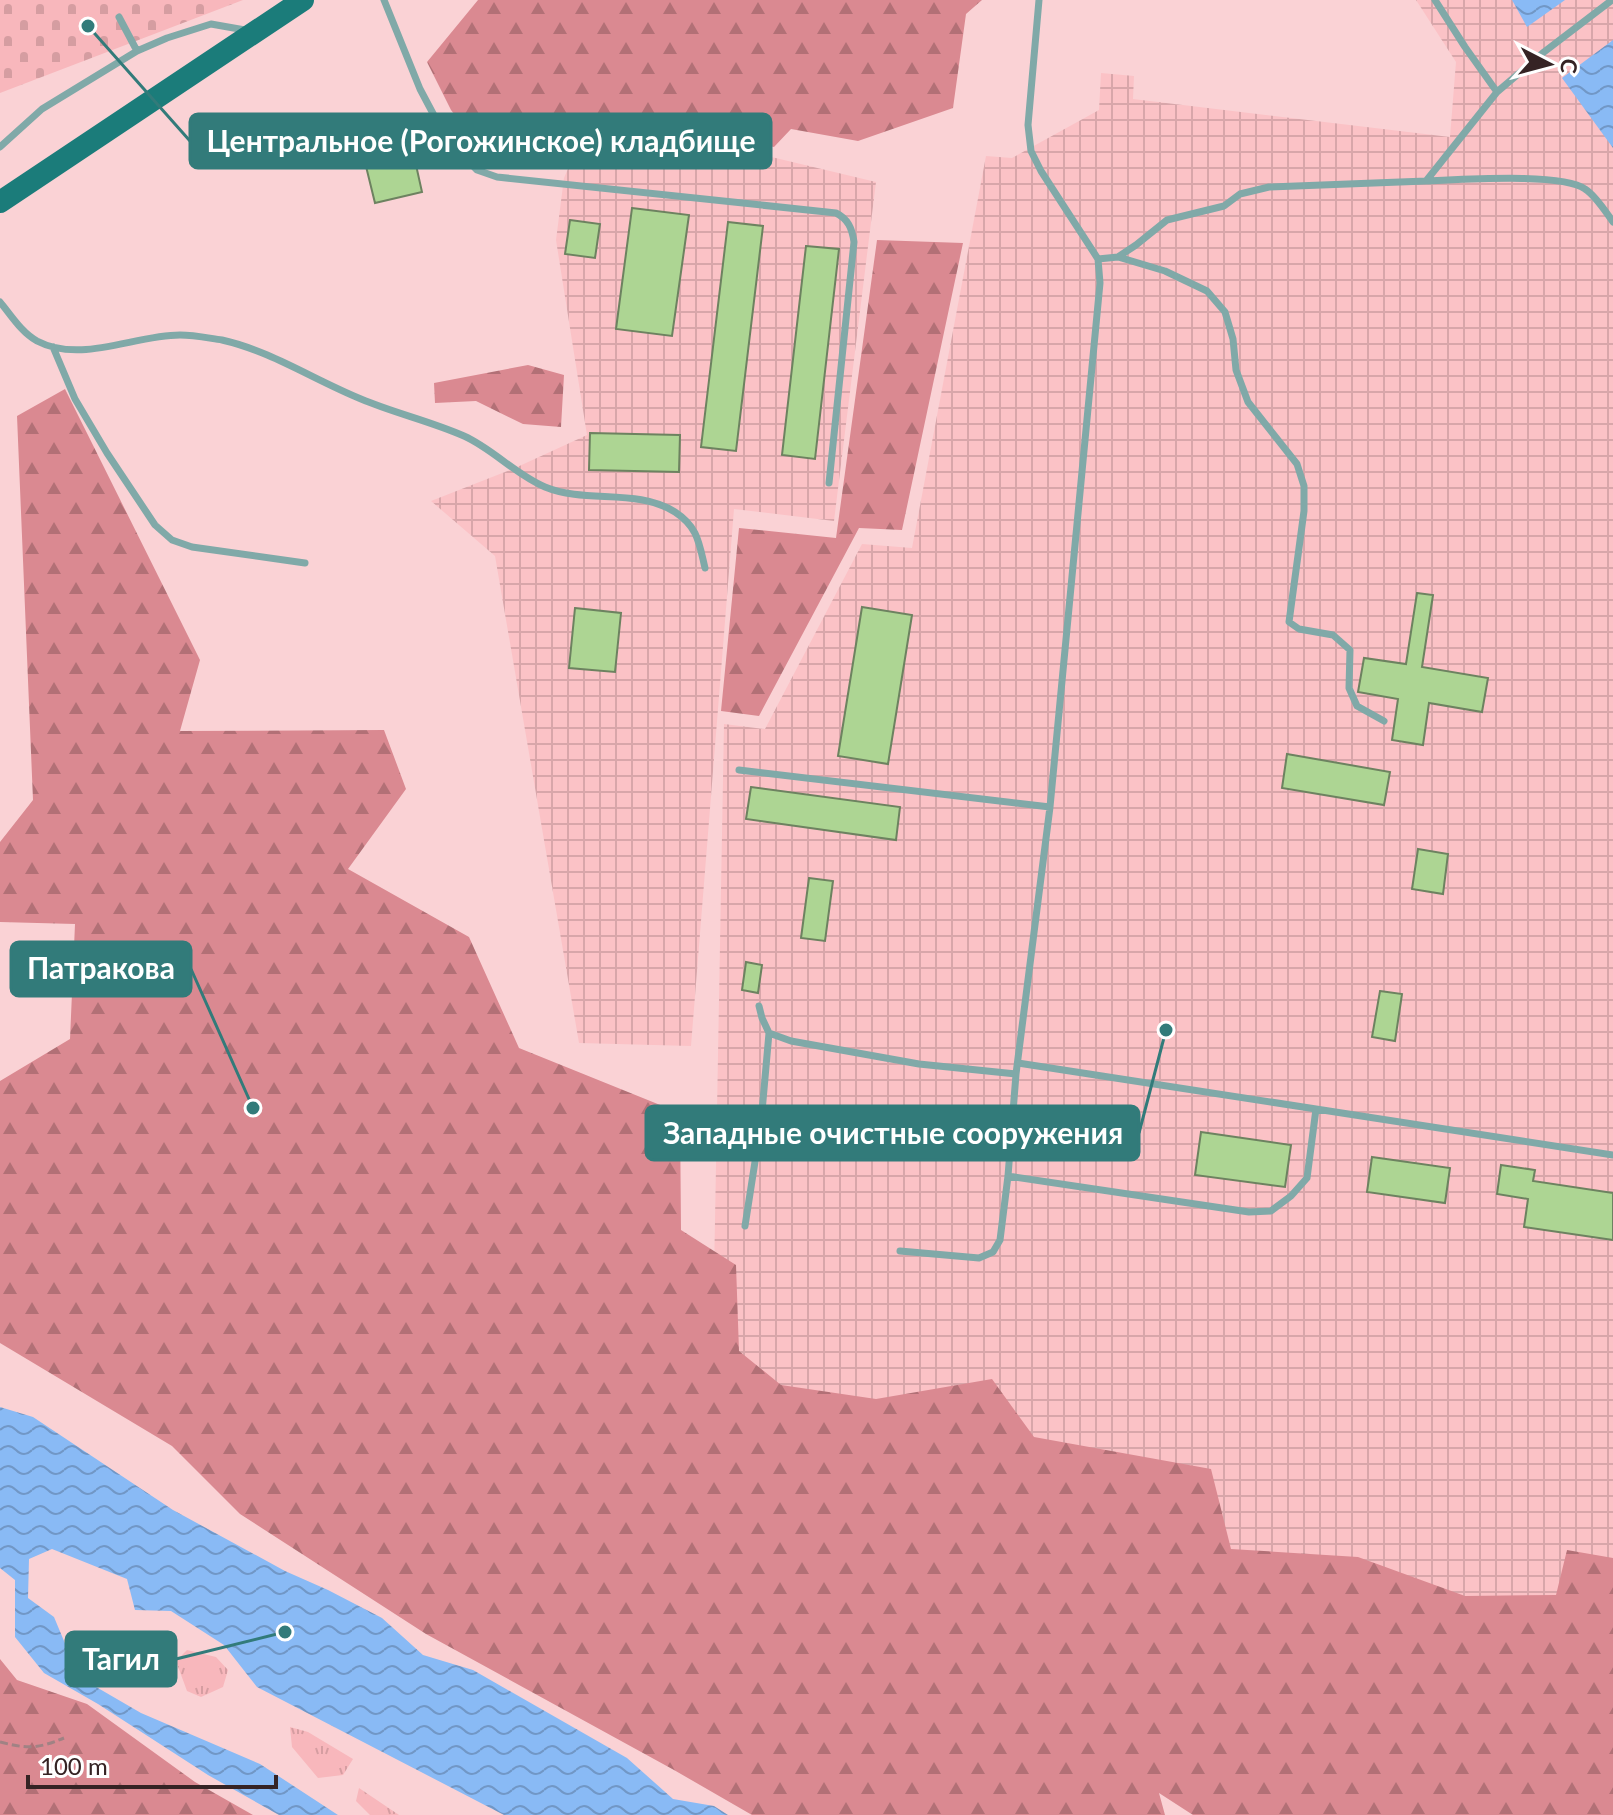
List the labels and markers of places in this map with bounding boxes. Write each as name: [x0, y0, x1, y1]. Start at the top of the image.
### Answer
callout: Центральное (Рогожинское) кладбище: [190, 114, 771, 168]
callout: Патракова: [11, 942, 191, 996]
callout: Западные очистные сооружения: [646, 1106, 1139, 1160]
callout: Тагил: [66, 1632, 176, 1686]

